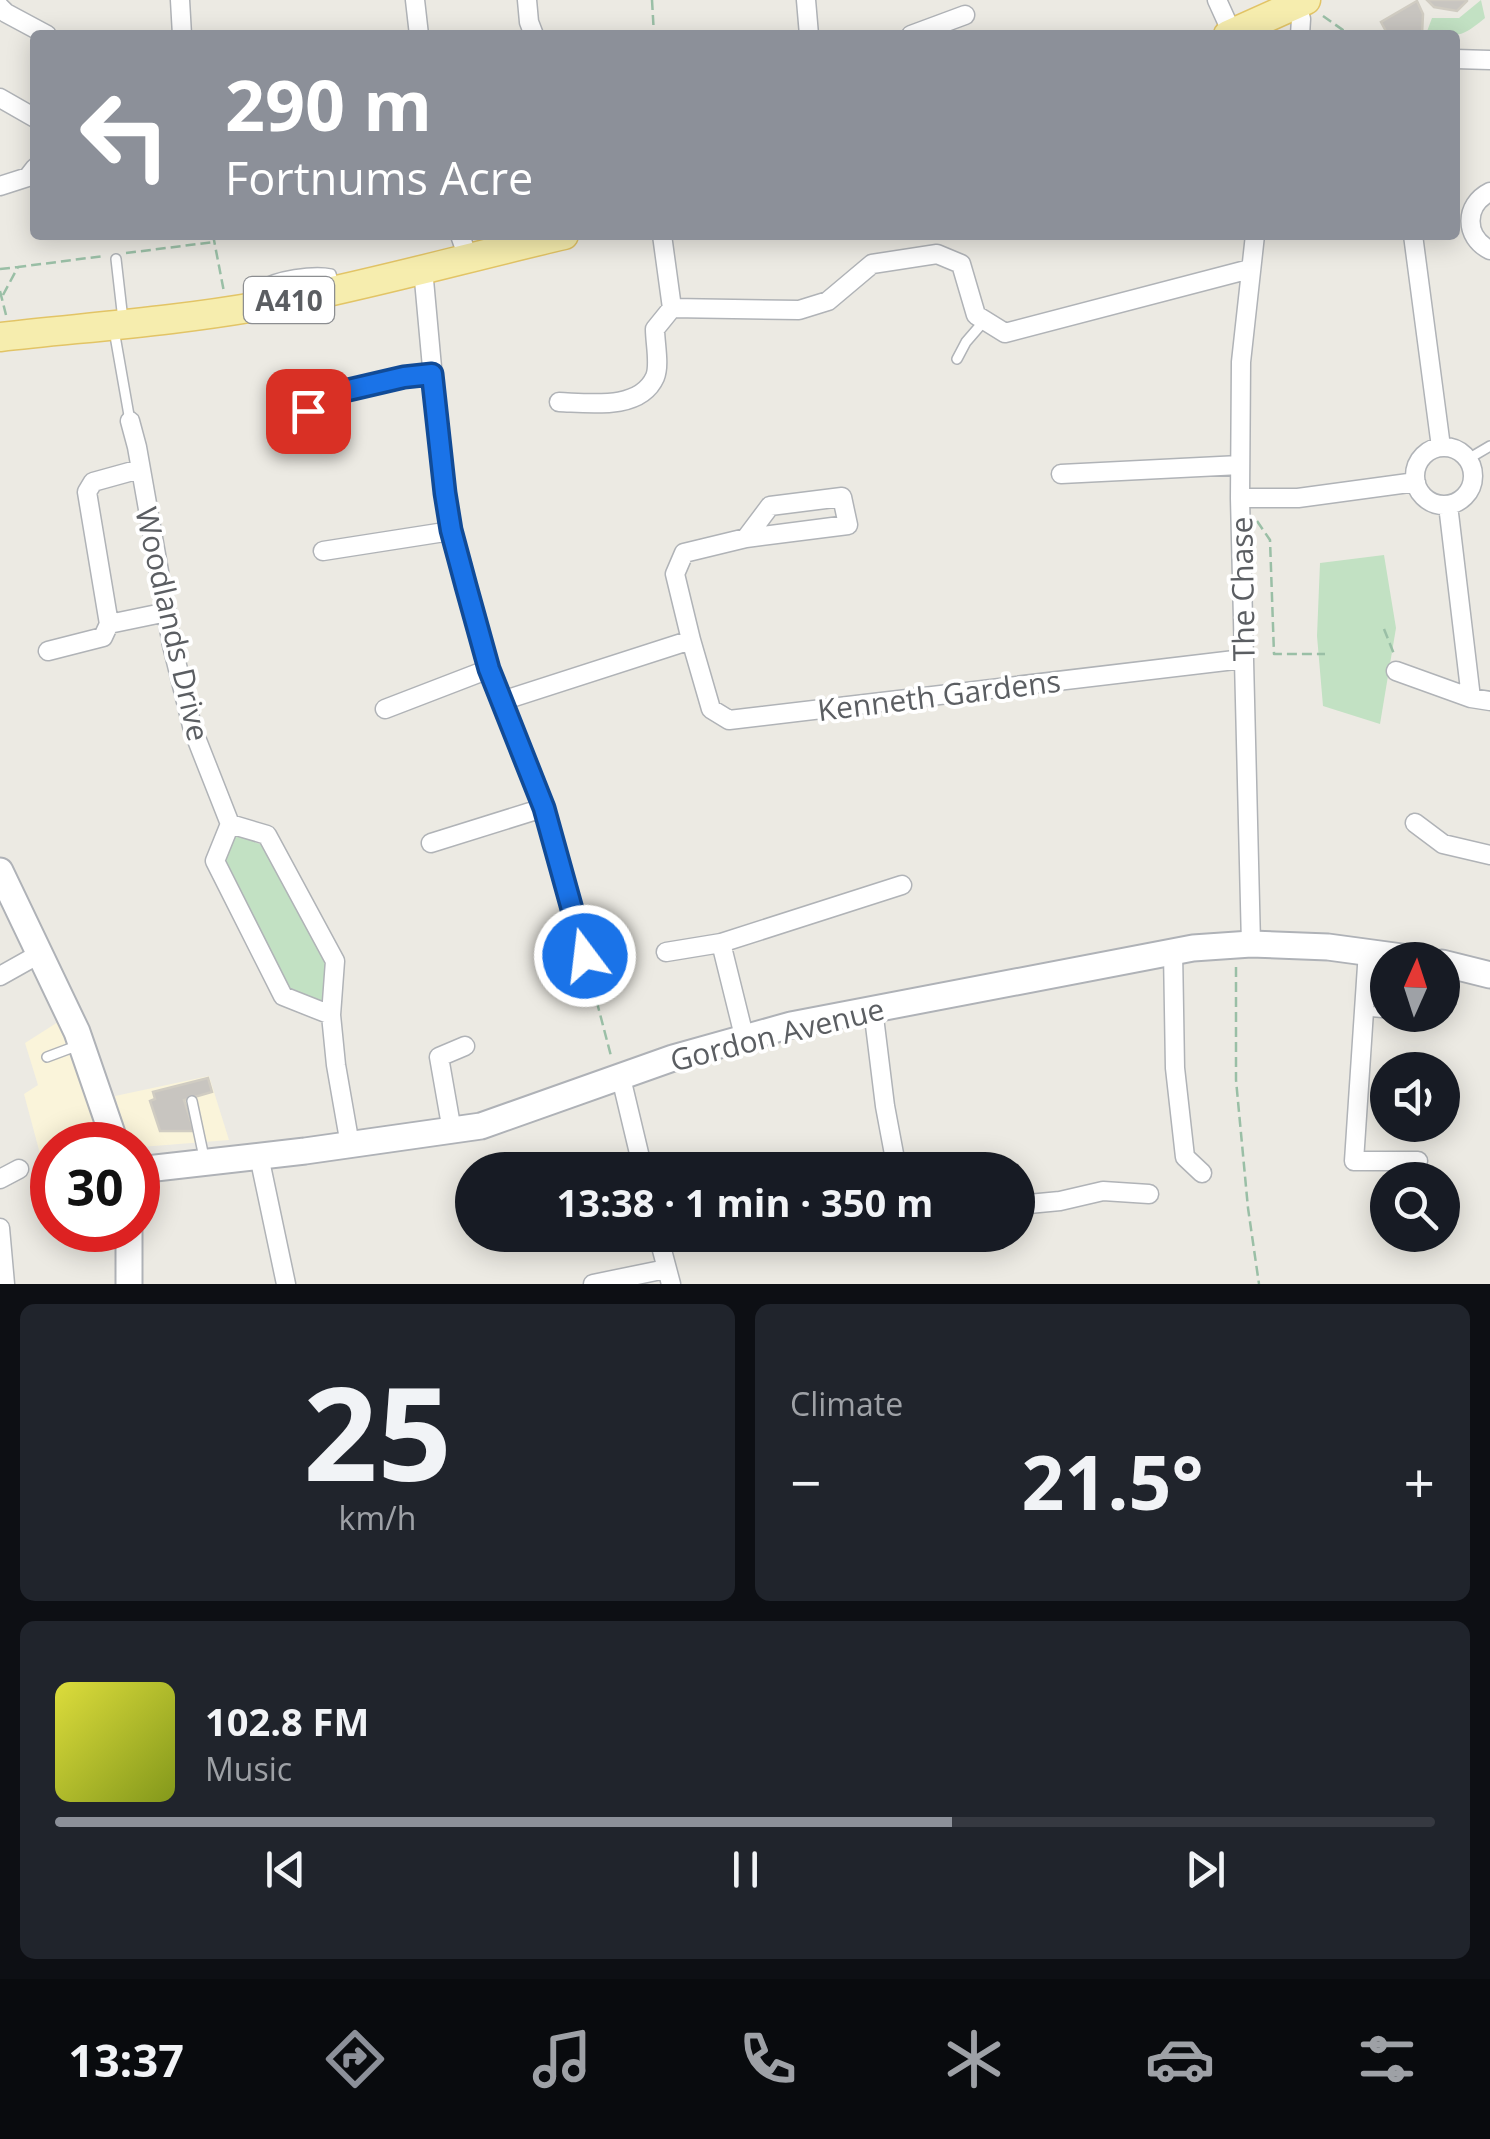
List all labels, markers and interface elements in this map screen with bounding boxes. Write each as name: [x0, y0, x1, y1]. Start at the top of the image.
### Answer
text: 290 m: [225, 56, 432, 152]
icon: left: [60, 70, 190, 200]
text: Fortnums Acre: [225, 147, 533, 208]
road number: A410: [244, 277, 334, 323]
pin: [266, 369, 351, 454]
icon: arrive: [281, 384, 336, 439]
street label: Woodlands Drive: [126, 503, 220, 745]
street label: The Chase: [1220, 516, 1264, 662]
street label: Kenneth Gardens: [815, 660, 1063, 730]
position arrow: [533, 904, 637, 1008]
north arrow: [1370, 942, 1460, 1032]
map controls: [1370, 942, 1460, 1252]
street label: Gordon Avenue: [666, 988, 888, 1080]
button: sound: [1370, 1052, 1460, 1142]
speed limit sign: 30: [30, 1122, 160, 1252]
button: search: [1370, 1162, 1460, 1252]
text: 13:38 · 1 min · 350 m: [557, 1176, 933, 1228]
text: 25: [303, 1342, 452, 1519]
text: Climate: [790, 1382, 903, 1425]
text: 21.5°: [1021, 1430, 1204, 1532]
text: −: [790, 1444, 821, 1519]
text: +: [1404, 1444, 1435, 1519]
text: km/h: [339, 1496, 416, 1539]
text: 102.8 FM: [205, 1695, 369, 1747]
text: Music: [205, 1747, 292, 1790]
icon: previous: [258, 1842, 313, 1897]
icon: pause: [718, 1842, 773, 1897]
icon: next: [1178, 1842, 1233, 1897]
icon: directions: [320, 2024, 390, 2094]
icon: music: [527, 2024, 597, 2094]
icon: phone: [733, 2024, 803, 2094]
icon: climate: [939, 2024, 1009, 2094]
icon: car: [1145, 2024, 1215, 2094]
icon: filters: [1352, 2024, 1422, 2094]
text: 13:37: [68, 2029, 184, 2090]

